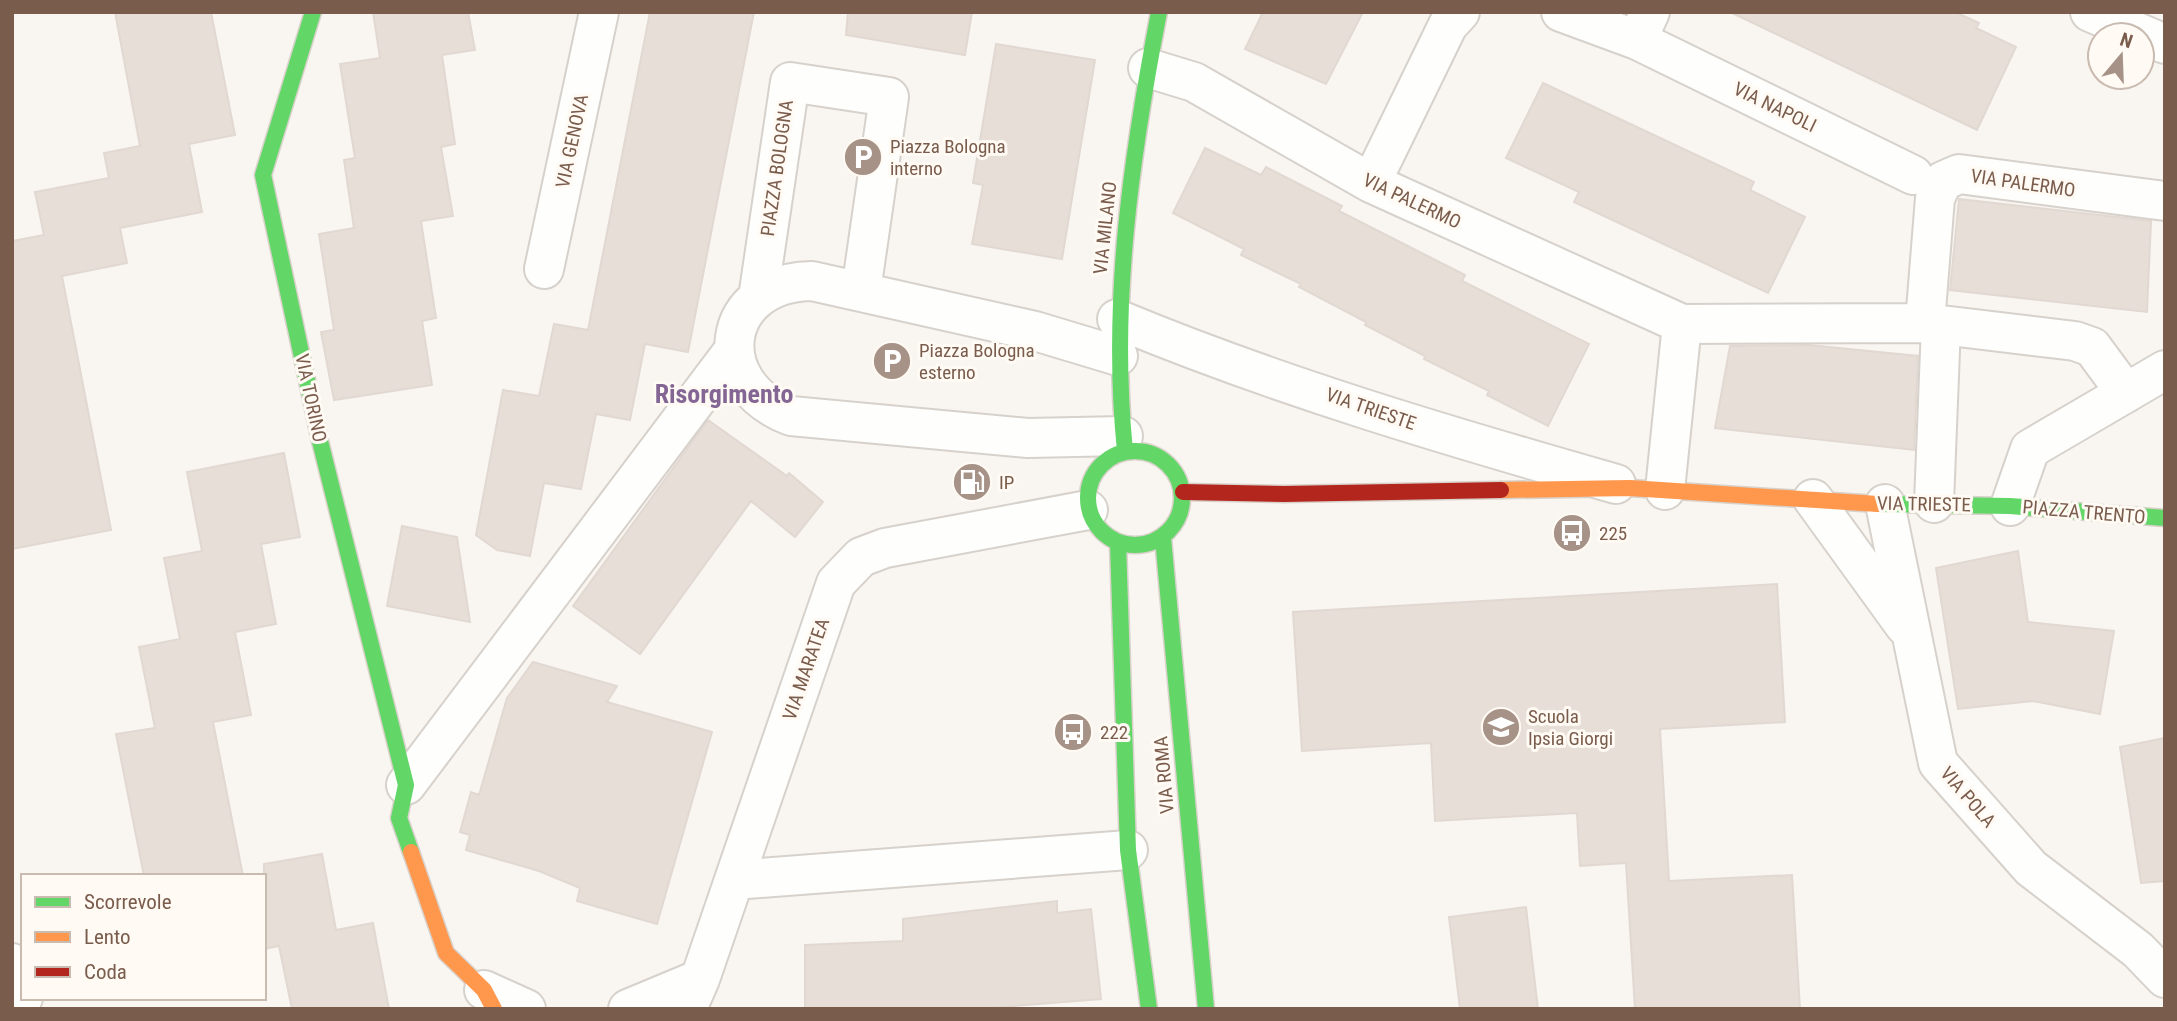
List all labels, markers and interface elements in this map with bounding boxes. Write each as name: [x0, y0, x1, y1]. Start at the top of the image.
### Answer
north arrow: [2086, 21, 2156, 91]
text: N: [2117, 28, 2136, 53]
street label: VIA NAPOLI: [1730, 77, 1820, 137]
street label: VIA GENOVA: [551, 92, 593, 190]
street label: PIAZZA BOLOGNA: [756, 98, 798, 238]
place label: Piazza Bologna interno: [890, 135, 1006, 180]
parking icon: Piazza Bologna interno: [842, 136, 884, 178]
street label: VIA PALERMO: [1969, 164, 2077, 202]
street label: VIA PALERMO: [1359, 168, 1465, 234]
street label: VIA MILANO: [1089, 180, 1121, 276]
place label: Piazza Bologna esterno: [919, 339, 1035, 384]
parking icon: Piazza Bologna esterno: [871, 340, 913, 382]
street label: VIA TORINO: [290, 352, 332, 444]
district label: Risorgimento: [655, 379, 793, 409]
street label: VIA TRIESTE: [1323, 383, 1419, 435]
fuel station icon: IP: [951, 461, 993, 503]
place label: IP: [999, 471, 1014, 494]
street label: VIA TRIESTE: [1877, 492, 1971, 516]
street label: PIAZZA TRENTO: [2022, 495, 2146, 529]
bus stop icon: 225: [1551, 512, 1593, 554]
place label: 225: [1599, 522, 1627, 545]
street label: VIA MARATEA: [778, 615, 834, 723]
place label: Scuola Ipsia Giorgi: [1528, 705, 1613, 750]
school or university icon: Scuola Ipsia Giorgi: [1480, 706, 1522, 748]
bus stop icon: 222: [1052, 711, 1094, 753]
place label: 222: [1100, 721, 1128, 744]
street label: VIA ROMA: [1149, 735, 1179, 815]
street label: VIA POLA: [1935, 762, 2001, 832]
legend: [21, 874, 266, 1000]
text: Scorrevole: [84, 890, 172, 914]
text: Lento: [84, 925, 131, 949]
text: Coda: [84, 960, 127, 984]

